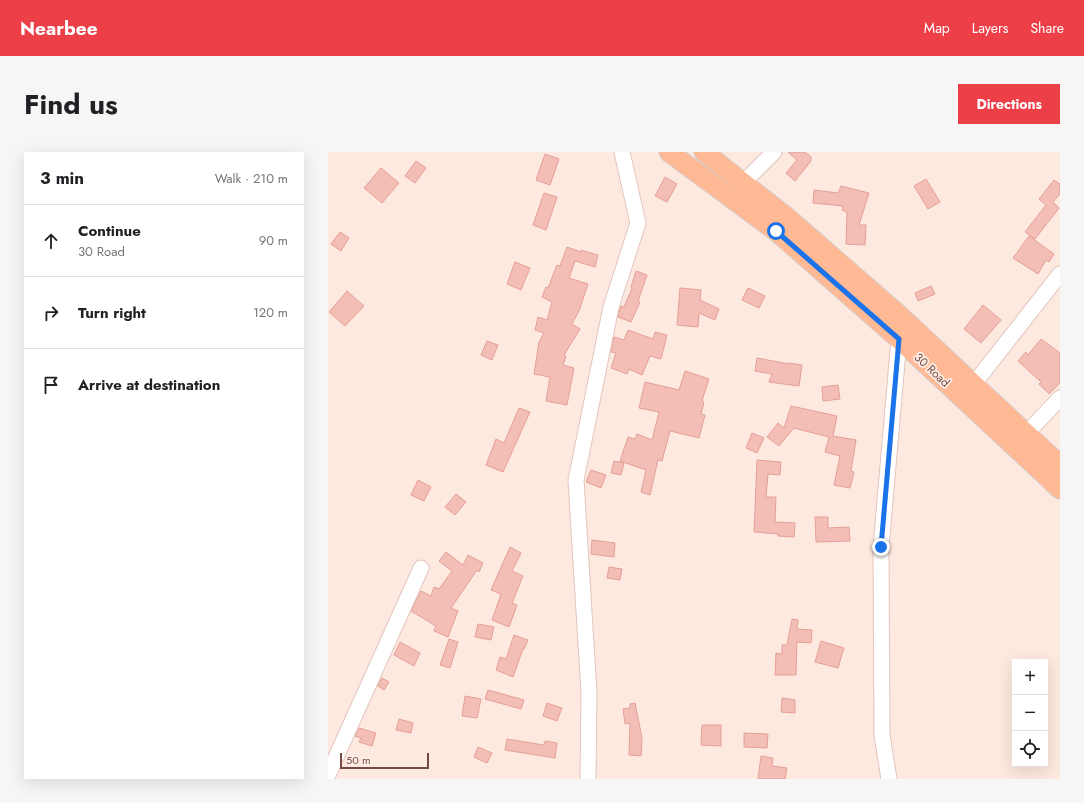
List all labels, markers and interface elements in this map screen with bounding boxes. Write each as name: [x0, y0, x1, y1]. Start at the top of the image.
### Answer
text: Nearbee: [20, 15, 98, 42]
text: Map: [924, 18, 950, 38]
text: Layers: [972, 18, 1008, 38]
text: Share: [1030, 18, 1064, 38]
text: Find us: [24, 84, 118, 125]
button: Directions: [958, 84, 1060, 124]
text: 3 min: [40, 166, 84, 190]
text: Walk · 210 m: [215, 169, 288, 188]
text: Continue: [78, 220, 141, 242]
route start: [767, 222, 785, 240]
icon: ahead: [40, 230, 62, 252]
text: 90 m: [259, 231, 288, 250]
text: 30 Road: [78, 242, 125, 261]
icon: right: [40, 302, 62, 324]
text: Turn right: [78, 302, 146, 324]
text: 120 m: [253, 303, 288, 322]
street label: 30 Road: [910, 349, 954, 391]
icon: arrive: [40, 374, 62, 396]
text: Arrive at destination: [78, 374, 220, 396]
route end: [872, 538, 890, 556]
map controls: [1012, 659, 1048, 767]
button: +: [1012, 659, 1048, 695]
button: −: [1012, 695, 1048, 731]
button: locate: [1012, 731, 1048, 767]
scale bar: [340, 751, 429, 770]
text: 50 m: [346, 752, 371, 768]

